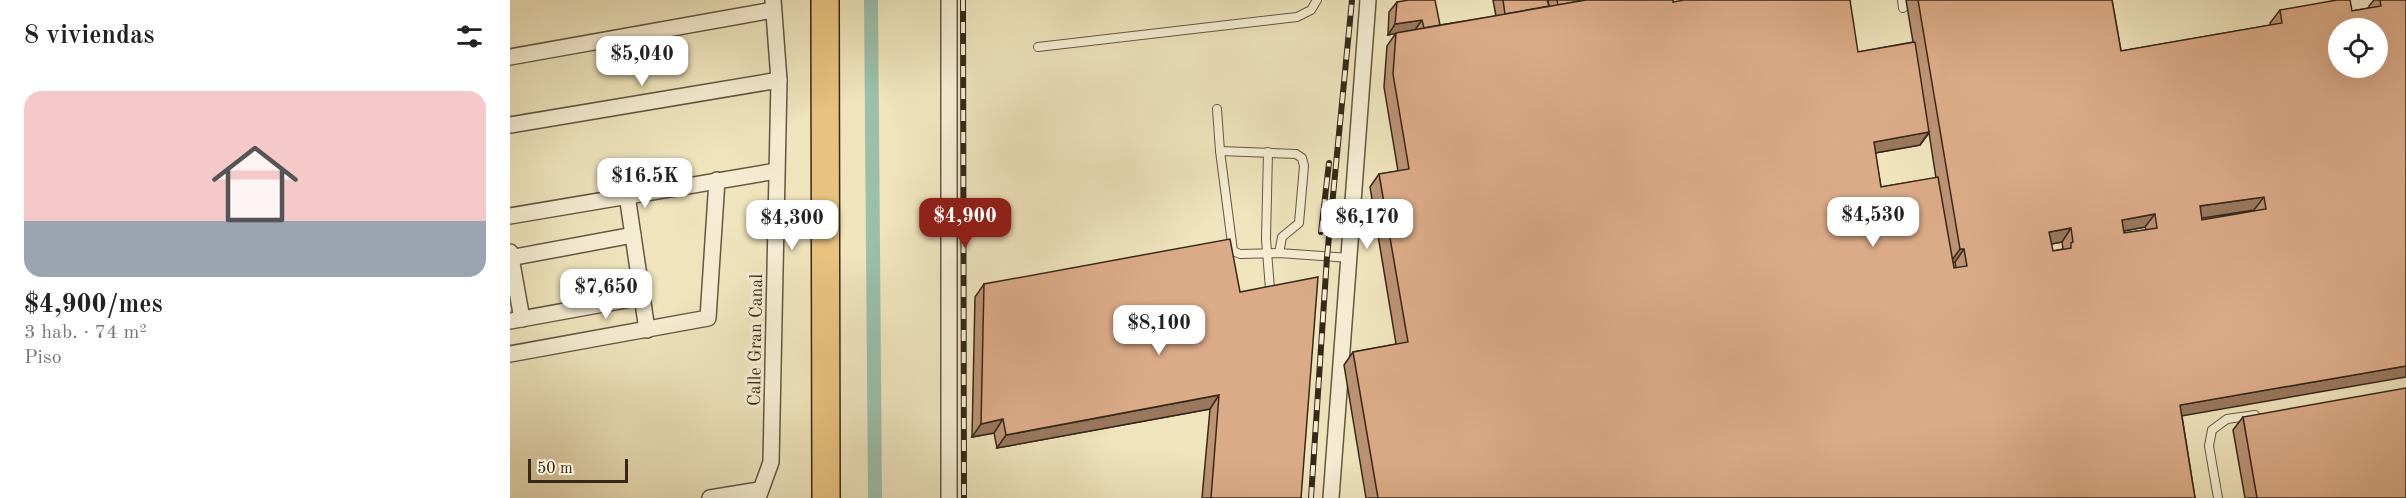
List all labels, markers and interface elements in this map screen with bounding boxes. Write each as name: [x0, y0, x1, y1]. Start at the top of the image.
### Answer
map controls: [2328, 18, 2388, 78]
button: locate: [2328, 18, 2388, 78]
icon: filters: [453, 20, 486, 53]
text: 8 viviendas: [24, 23, 154, 49]
pin: $5,040: [593, 36, 691, 87]
text: $5,040: [610, 45, 674, 65]
icon: home: [201, 130, 309, 238]
pin: $16.5K: [596, 158, 694, 209]
text: $16.5K: [611, 167, 679, 187]
pin: $4,530: [1824, 197, 1922, 248]
pin: $4,900: [916, 198, 1014, 249]
pin: $6,170: [1318, 199, 1416, 250]
pin: $4,300: [743, 200, 841, 251]
text: $4,530: [1841, 206, 1905, 226]
text: $4,900: [933, 207, 997, 227]
text: $6,170: [1335, 208, 1399, 228]
text: $4,300: [760, 209, 824, 229]
pin: $7,650: [557, 269, 655, 320]
street label: Calle Gran Canal: [746, 274, 766, 406]
text: $7,650: [574, 278, 638, 298]
text: $4,900/mes: [24, 292, 163, 318]
pin: $8,100: [1110, 305, 1208, 356]
text: $8,100: [1127, 314, 1191, 334]
text: 3 hab. · 74 m²: [24, 323, 147, 343]
text: Piso: [24, 348, 62, 368]
scale bar: [528, 456, 628, 484]
text: 50 m: [537, 461, 573, 477]

